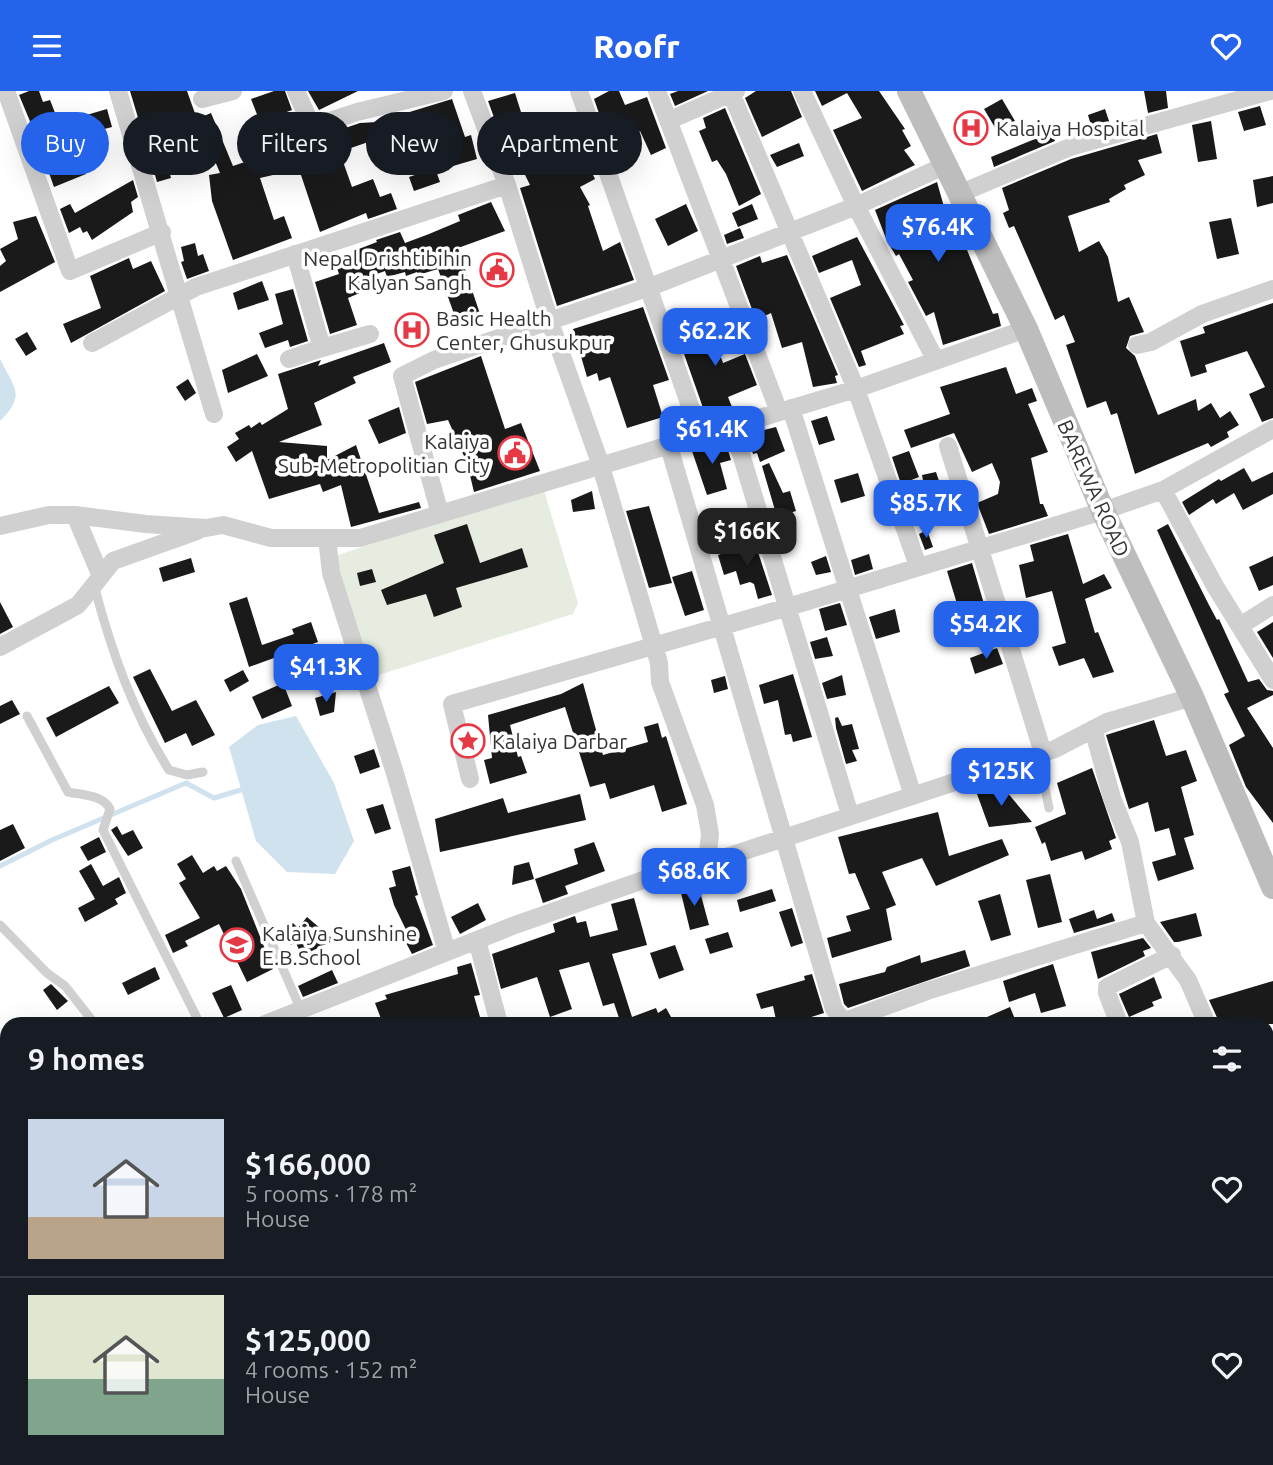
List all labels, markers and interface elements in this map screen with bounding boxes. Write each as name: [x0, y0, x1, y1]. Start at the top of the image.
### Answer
icon: menu: [28, 27, 66, 65]
icon: heart: [1207, 27, 1245, 65]
text: Roofr: [593, 28, 680, 64]
hospital icon: Kalaiya Hospital: [952, 109, 990, 147]
chip: Buy: [21, 112, 109, 175]
chip: Rent: [123, 112, 223, 175]
chip: Filters: [237, 112, 352, 175]
chip: New: [366, 112, 463, 175]
chip: Apartment: [477, 112, 642, 175]
place label: Kalaiya Hospital: [996, 116, 1145, 140]
pin: $76.4K: [881, 205, 995, 264]
text: $76.4K: [902, 214, 974, 239]
place label: Nepal Drishtibihin Kalyan Sangh: [303, 246, 472, 294]
public building icon: Nepal Drishtibihin Kalyan Sangh: [478, 251, 516, 289]
place label: Basic Health Center, Ghusukpur: [436, 306, 611, 354]
pin: $62.2K: [658, 309, 772, 368]
hospital icon: Basic Health Center, Ghusukpur: [393, 311, 431, 349]
text: $62.2K: [679, 318, 751, 343]
pin: $61.4K: [655, 407, 769, 466]
text: $61.4K: [676, 416, 748, 441]
street label: BAREWA ROAD: [1053, 416, 1135, 560]
place label: Kalaiya Sub-Metropolitian City: [278, 429, 490, 477]
public building icon: Kalaiya Sub-Metropolitian City: [496, 434, 534, 472]
pin: $85.7K: [869, 481, 983, 540]
text: $85.7K: [890, 490, 962, 515]
pin: $166K: [698, 509, 796, 568]
text: $166K: [713, 518, 781, 543]
pin: $54.2K: [929, 601, 1043, 661]
text: $54.2K: [950, 611, 1022, 636]
pin: $41.3K: [269, 645, 383, 704]
text: $41.3K: [290, 654, 362, 679]
place icon: Kalaiya Darbar: [449, 722, 487, 760]
place label: Kalaiya Darbar: [492, 729, 627, 753]
pin: $125K: [952, 749, 1050, 808]
text: $125K: [967, 758, 1035, 783]
pin: $68.6K: [637, 849, 751, 908]
text: $68.6K: [658, 858, 730, 883]
place label: Kalaiya Sunshine E.B.School: [262, 921, 417, 969]
school or university icon: Kalaiya Sunshine E.B.School: [218, 926, 256, 964]
icon: filters: [1208, 1040, 1246, 1078]
text: 9 homes: [28, 1042, 145, 1076]
icon: home: [84, 1147, 168, 1231]
text: $166,000: [245, 1147, 371, 1181]
icon: heart: [1208, 1170, 1246, 1208]
text: 5 rooms · 178 m²: [245, 1181, 417, 1206]
text: House: [245, 1206, 310, 1231]
icon: home: [84, 1323, 168, 1407]
text: $125,000: [245, 1323, 371, 1357]
icon: heart: [1208, 1346, 1246, 1384]
text: 4 rooms · 152 m²: [245, 1357, 417, 1382]
text: House: [245, 1382, 310, 1407]

